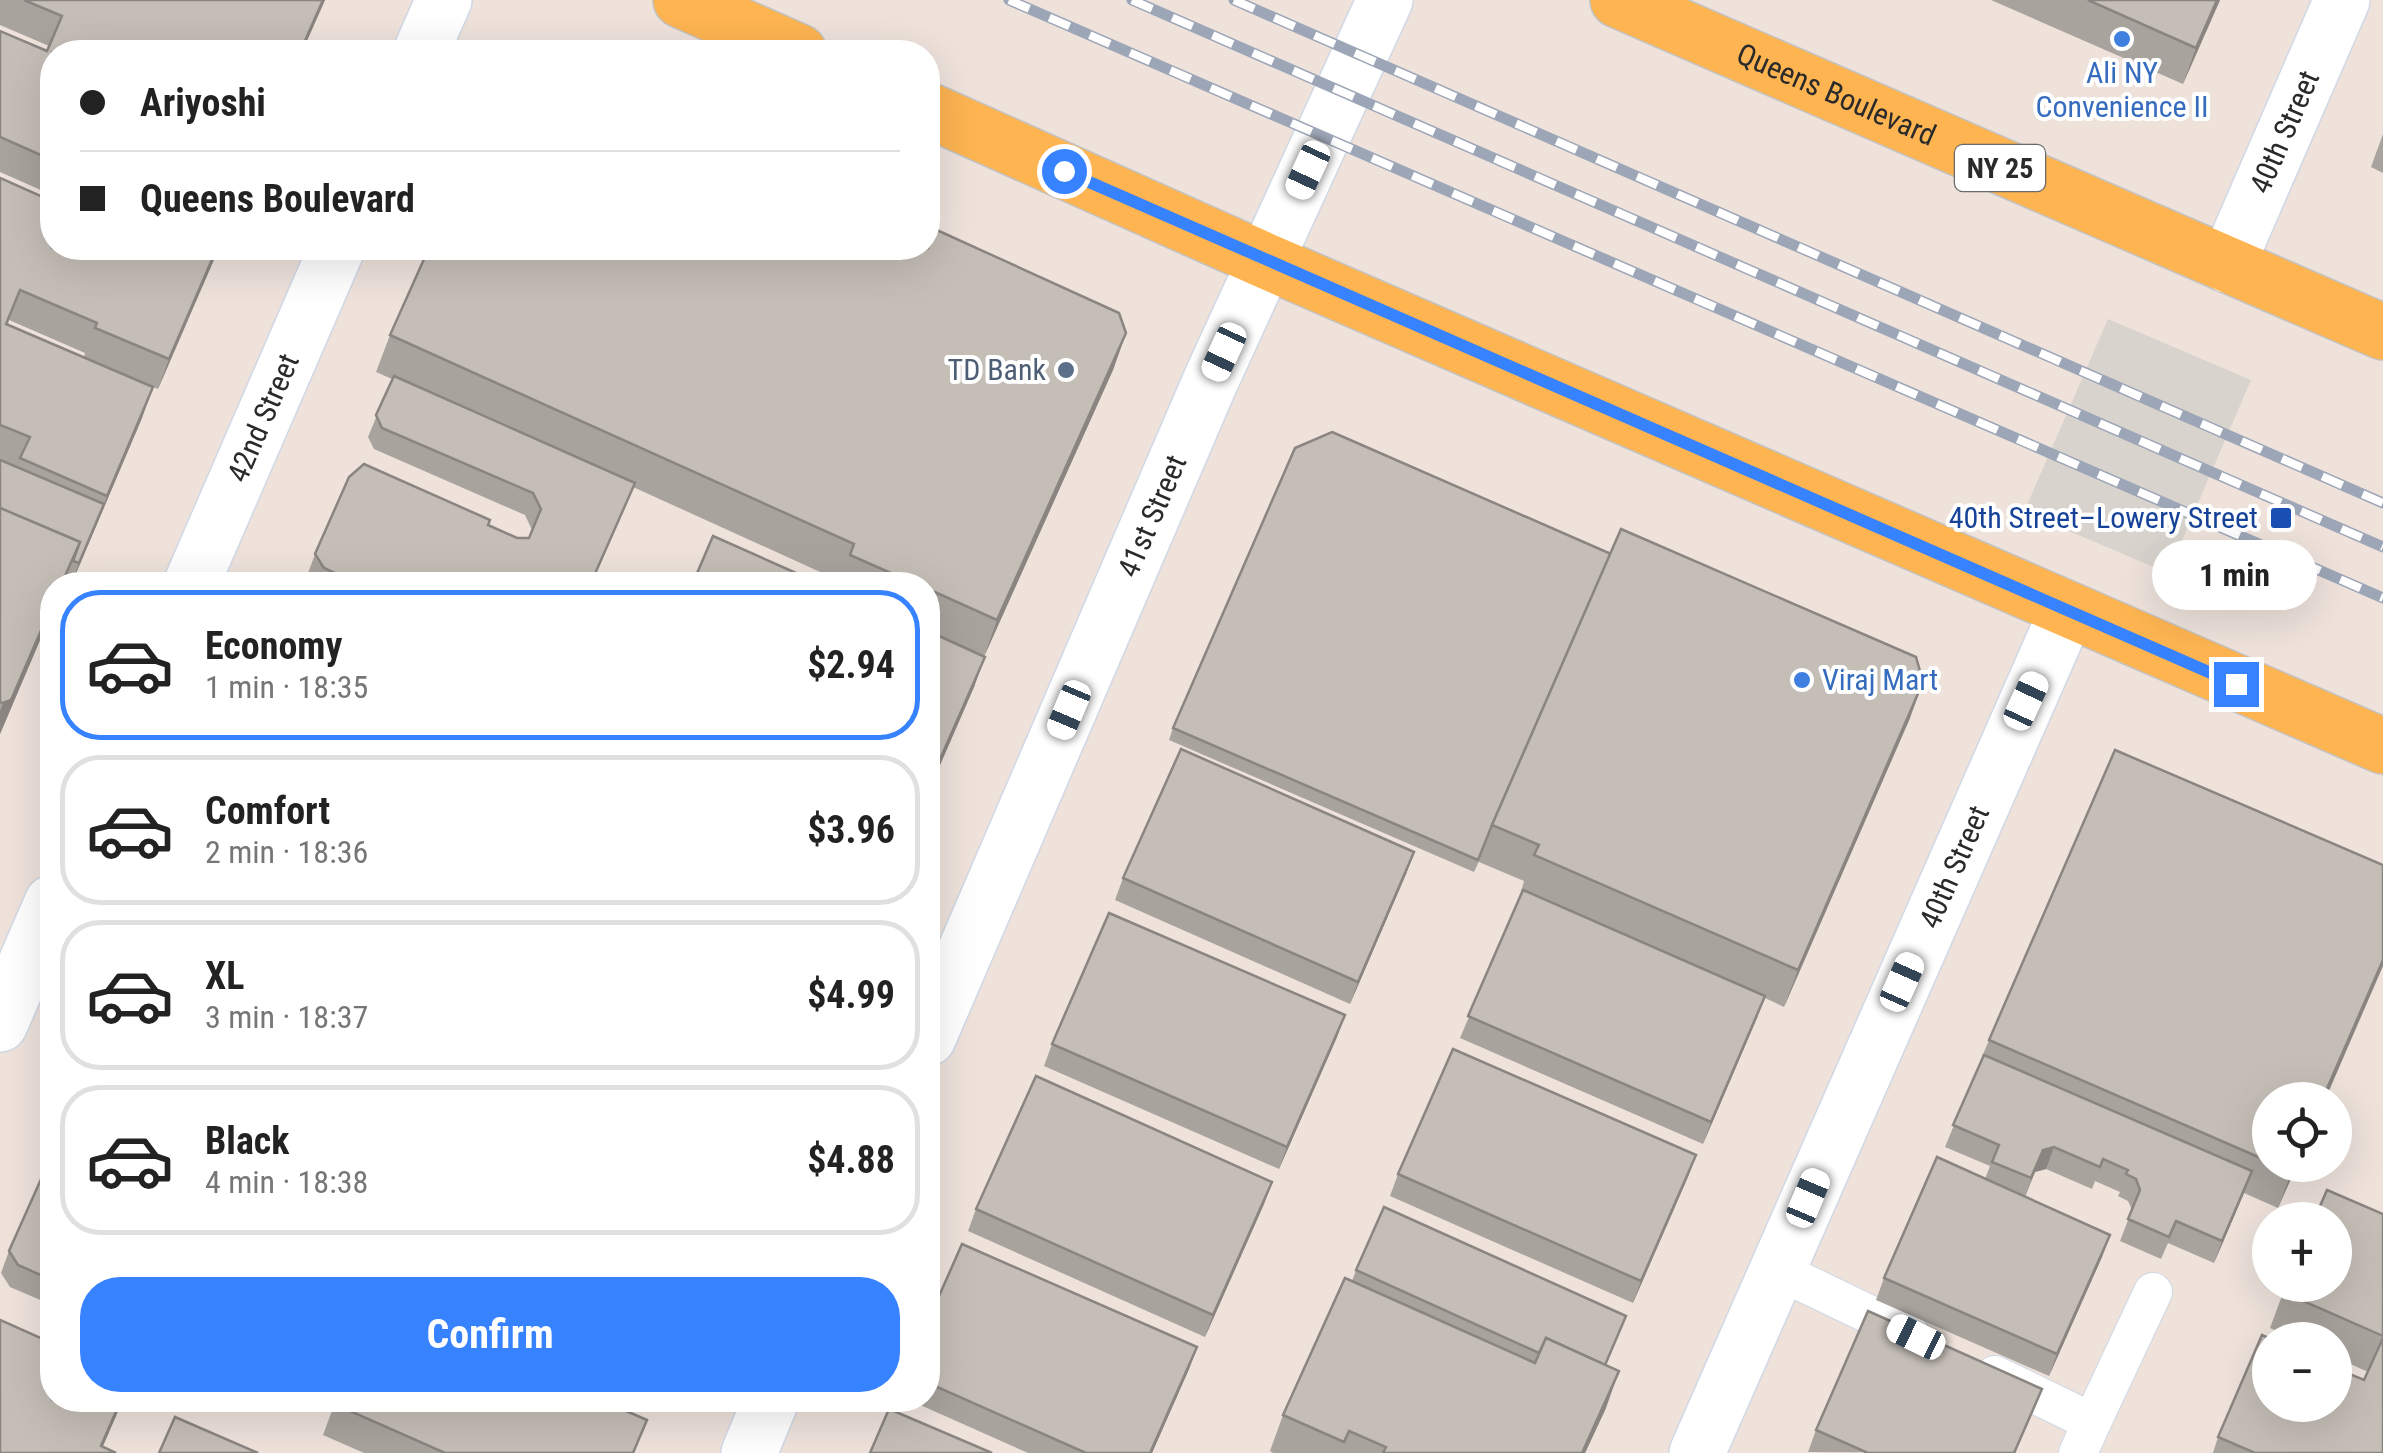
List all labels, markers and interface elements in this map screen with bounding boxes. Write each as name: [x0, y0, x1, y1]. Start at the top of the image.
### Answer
marker: Ali NY Convenience II: [2111, 28, 2133, 50]
street label: Queens Boulevard: [1732, 36, 1941, 153]
place label: Ali NY Convenience II: [2035, 55, 2209, 124]
street label: 40th Street: [2242, 65, 2326, 198]
text: Ariyoshi: [140, 81, 266, 125]
car: [1282, 136, 1334, 204]
road number: NY 25: [1955, 145, 2045, 191]
route start: [1042, 149, 1087, 194]
text: Queens Boulevard: [140, 177, 415, 221]
car: [1198, 318, 1250, 386]
street label: 42nd Street: [220, 348, 306, 487]
place label: TD Bank: [948, 352, 1046, 387]
marker: TD Bank: [1055, 359, 1077, 381]
street label: 41st Street: [1110, 450, 1193, 582]
place label: 40th Street–Lowery Street: [1949, 500, 2258, 535]
marker: 40th Street–Lowery Street: [2268, 505, 2294, 531]
callout: 1 min: [2154, 539, 2318, 609]
text: 1 min: [2199, 556, 2270, 594]
icon: car: [85, 620, 175, 710]
text: Economy: [205, 624, 342, 668]
text: $2.94: [807, 643, 895, 687]
place label: Viraj Mart: [1822, 662, 1938, 697]
route end: [2214, 662, 2259, 707]
car: [2000, 667, 2052, 735]
text: 1 min · 18:35: [205, 668, 368, 706]
marker: Viraj Mart: [1791, 669, 1813, 691]
car: [1043, 677, 1095, 743]
icon: car: [85, 785, 175, 875]
text: Comfort: [205, 789, 330, 833]
street label: 40th Street: [1912, 800, 1996, 934]
text: $3.96: [807, 808, 895, 852]
text: 2 min · 18:36: [205, 833, 368, 871]
car: [1876, 948, 1928, 1016]
icon: car: [85, 950, 175, 1040]
text: XL: [205, 954, 244, 998]
text: $4.99: [807, 973, 895, 1017]
text: 3 min · 18:37: [205, 998, 368, 1036]
map controls: [2252, 1082, 2352, 1422]
button: locate: [2252, 1082, 2352, 1182]
icon: car: [85, 1115, 175, 1205]
text: Black: [205, 1119, 289, 1163]
text: $4.88: [807, 1138, 895, 1182]
text: 4 min · 18:38: [205, 1163, 368, 1201]
car: [1782, 1165, 1834, 1231]
button: +: [2252, 1202, 2352, 1302]
button: Confirm: [80, 1277, 900, 1392]
car: [1882, 1310, 1950, 1364]
button: −: [2252, 1322, 2352, 1422]

